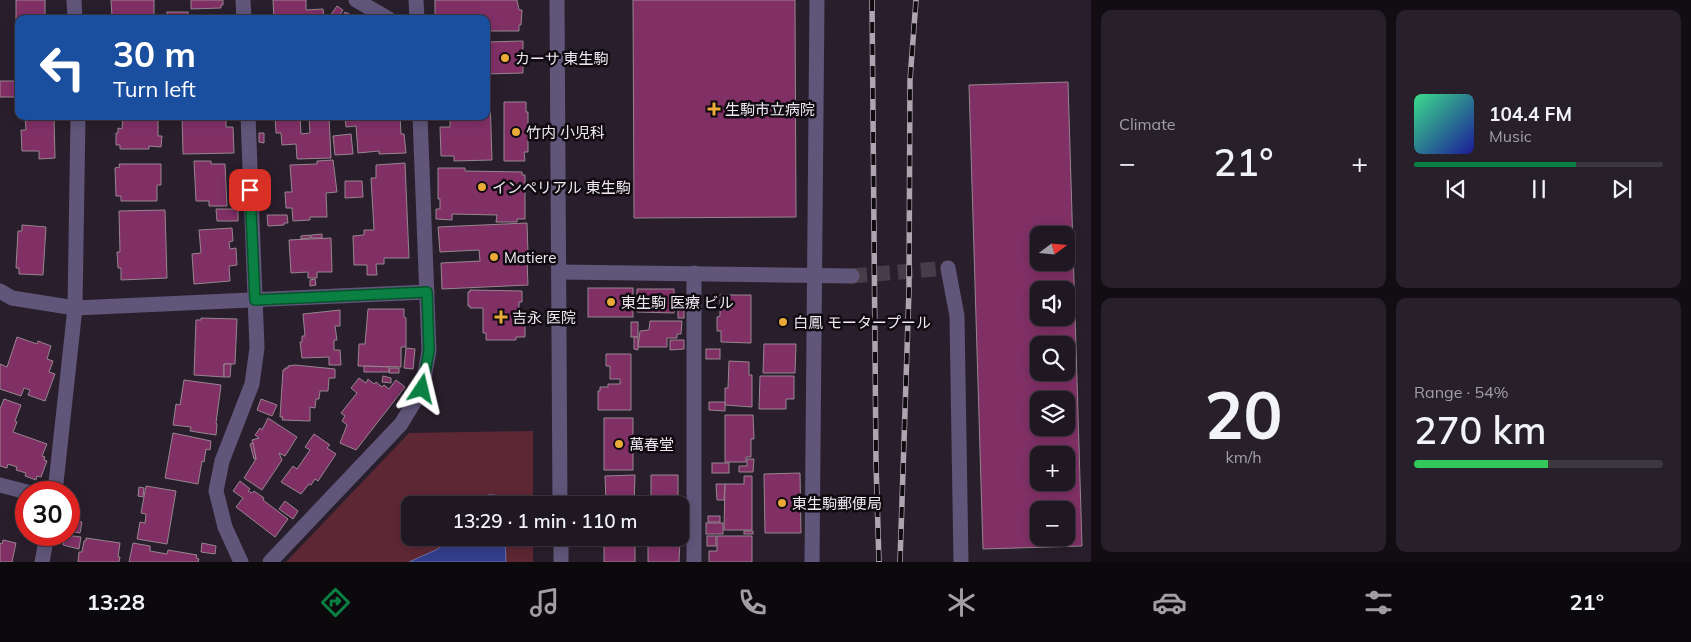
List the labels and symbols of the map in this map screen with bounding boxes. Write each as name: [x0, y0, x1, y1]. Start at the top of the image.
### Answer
place label: カーサ 東生駒: [515, 49, 609, 68]
marker: カーサ 東生駒: [499, 52, 511, 64]
place label: 生駒市立病院: [725, 100, 815, 119]
marker: 生駒市立病院: [707, 102, 721, 116]
place label: 竹内 小児科: [526, 123, 605, 142]
marker: 竹内 小児科: [510, 126, 522, 138]
pin: [229, 169, 271, 211]
place label: インペリアル 東生駒: [492, 178, 631, 197]
marker: インペリアル 東生駒: [476, 181, 488, 193]
north arrow: [1030, 226, 1075, 271]
place label: Matiere: [504, 248, 556, 267]
marker: Matiere: [488, 251, 500, 263]
place label: 東生駒 医療 ビル: [621, 293, 734, 312]
marker: 東生駒 医療 ビル: [605, 296, 617, 308]
place label: 吉永 医院: [512, 308, 576, 327]
marker: 吉永 医院: [494, 310, 508, 324]
place label: 白鳳 モータープール: [793, 313, 931, 332]
marker: 白鳳 モータープール: [777, 316, 789, 328]
position arrow: [395, 362, 447, 414]
place label: 萬春堂: [629, 435, 674, 454]
marker: 萬春堂: [613, 438, 625, 450]
speed limit sign: 30: [15, 481, 80, 546]
place label: 東生駒郵便局: [792, 494, 882, 513]
marker: 東生駒郵便局: [776, 497, 788, 509]

